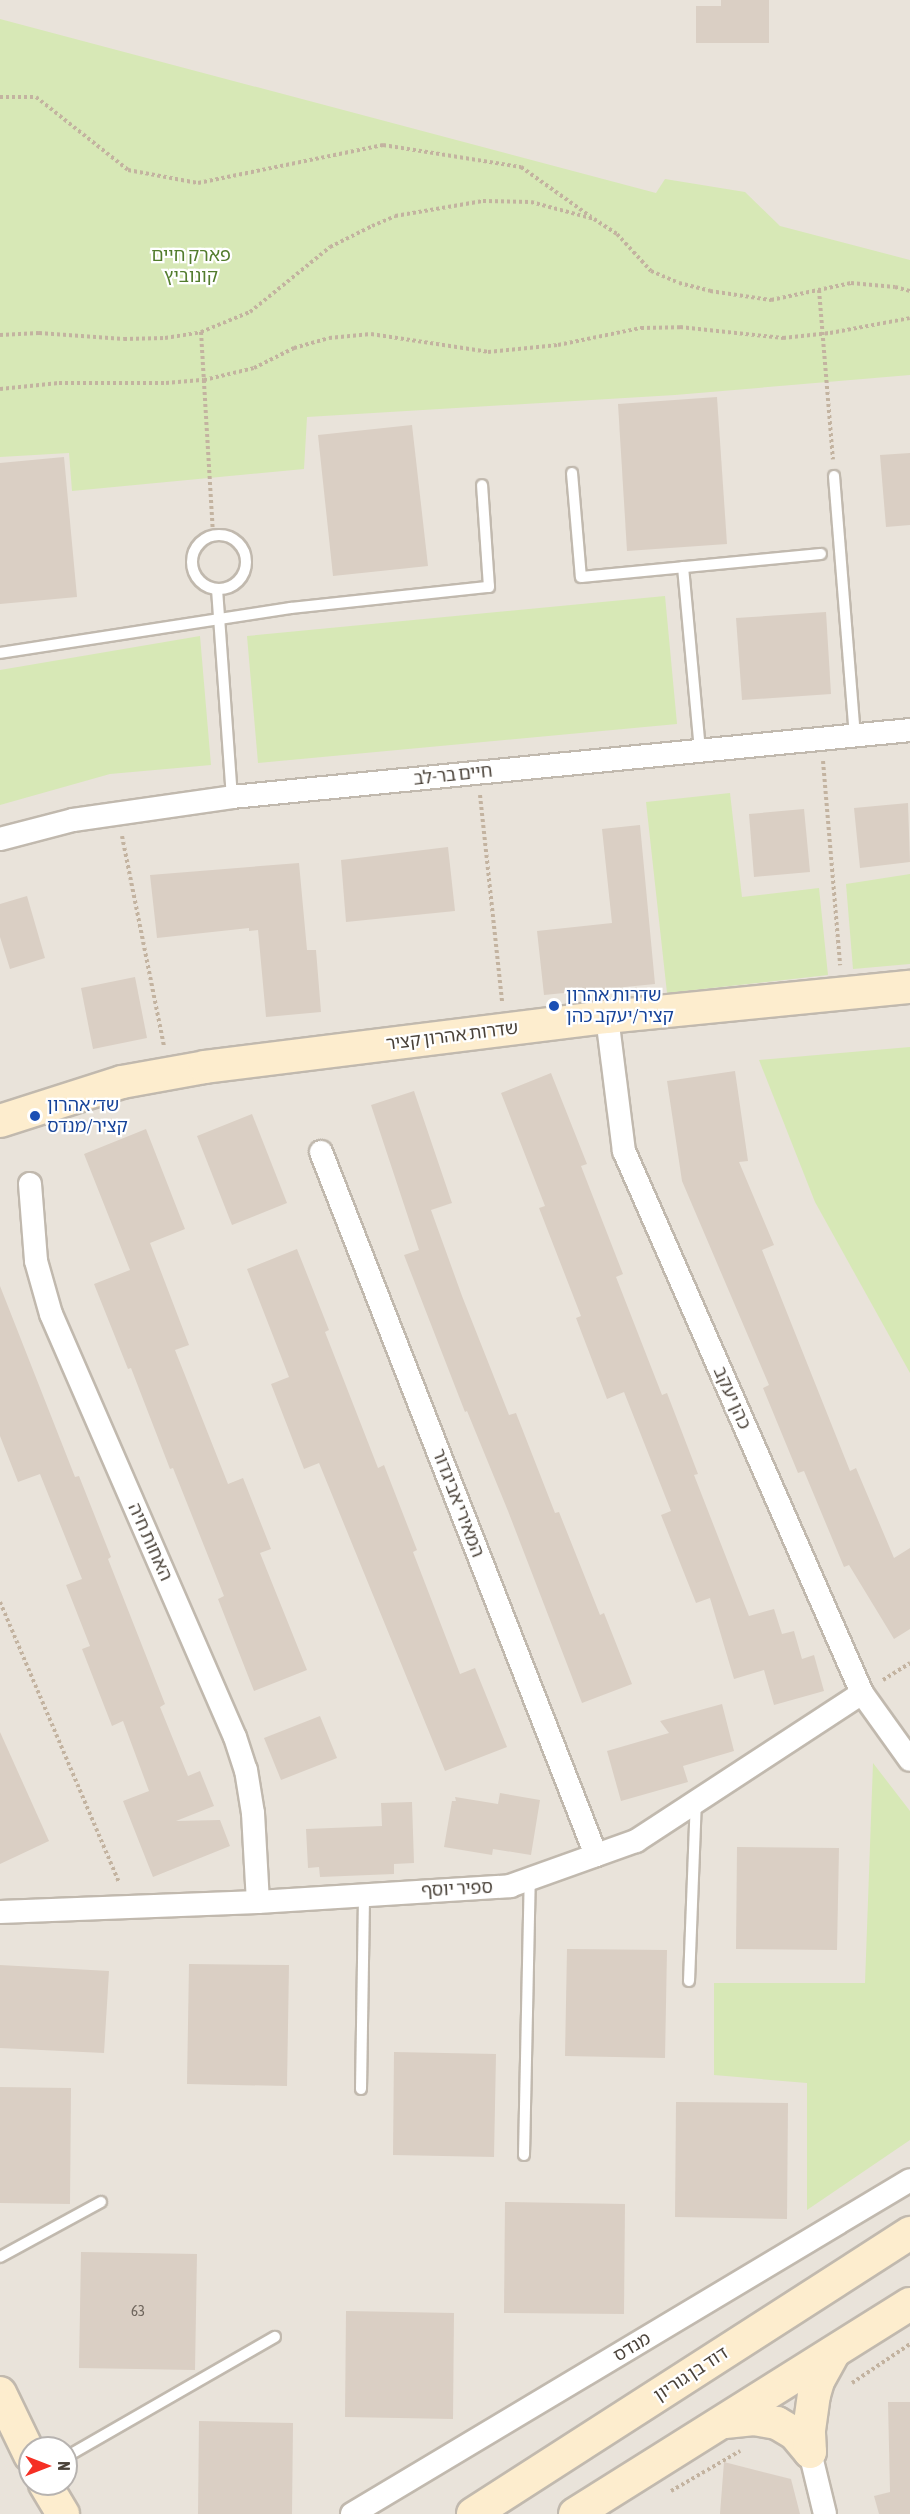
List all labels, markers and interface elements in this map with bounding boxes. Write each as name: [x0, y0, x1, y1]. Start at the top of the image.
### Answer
park label: פארק חיים קונוביץ: [151, 245, 231, 288]
street label: חיים בר-לב: [412, 760, 494, 790]
place label: שדרות אהרון קציר/יעקב כהן: [566, 985, 674, 1028]
marker: שדרות אהרון קציר/יעקב כהן: [547, 999, 561, 1013]
street label: שדרות אהרון קציר: [385, 1017, 519, 1055]
place label: שד׳ אהרון קציר/מנדס: [47, 1095, 128, 1138]
marker: שד׳ אהרון קציר/מנדס: [28, 1109, 42, 1123]
street label: כהן יעקב: [709, 1363, 755, 1433]
street label: המאירי אביגדור: [427, 1446, 489, 1560]
street label: האחות חיה: [123, 1500, 177, 1584]
street label: ספיר יוסף: [421, 1876, 493, 1902]
house number: 63: [131, 2302, 145, 2320]
street label: מנדס: [610, 2328, 654, 2366]
street label: דוד בן גוריון: [650, 2342, 732, 2406]
north arrow: [18, 2436, 78, 2496]
text: N: [55, 2461, 73, 2471]

